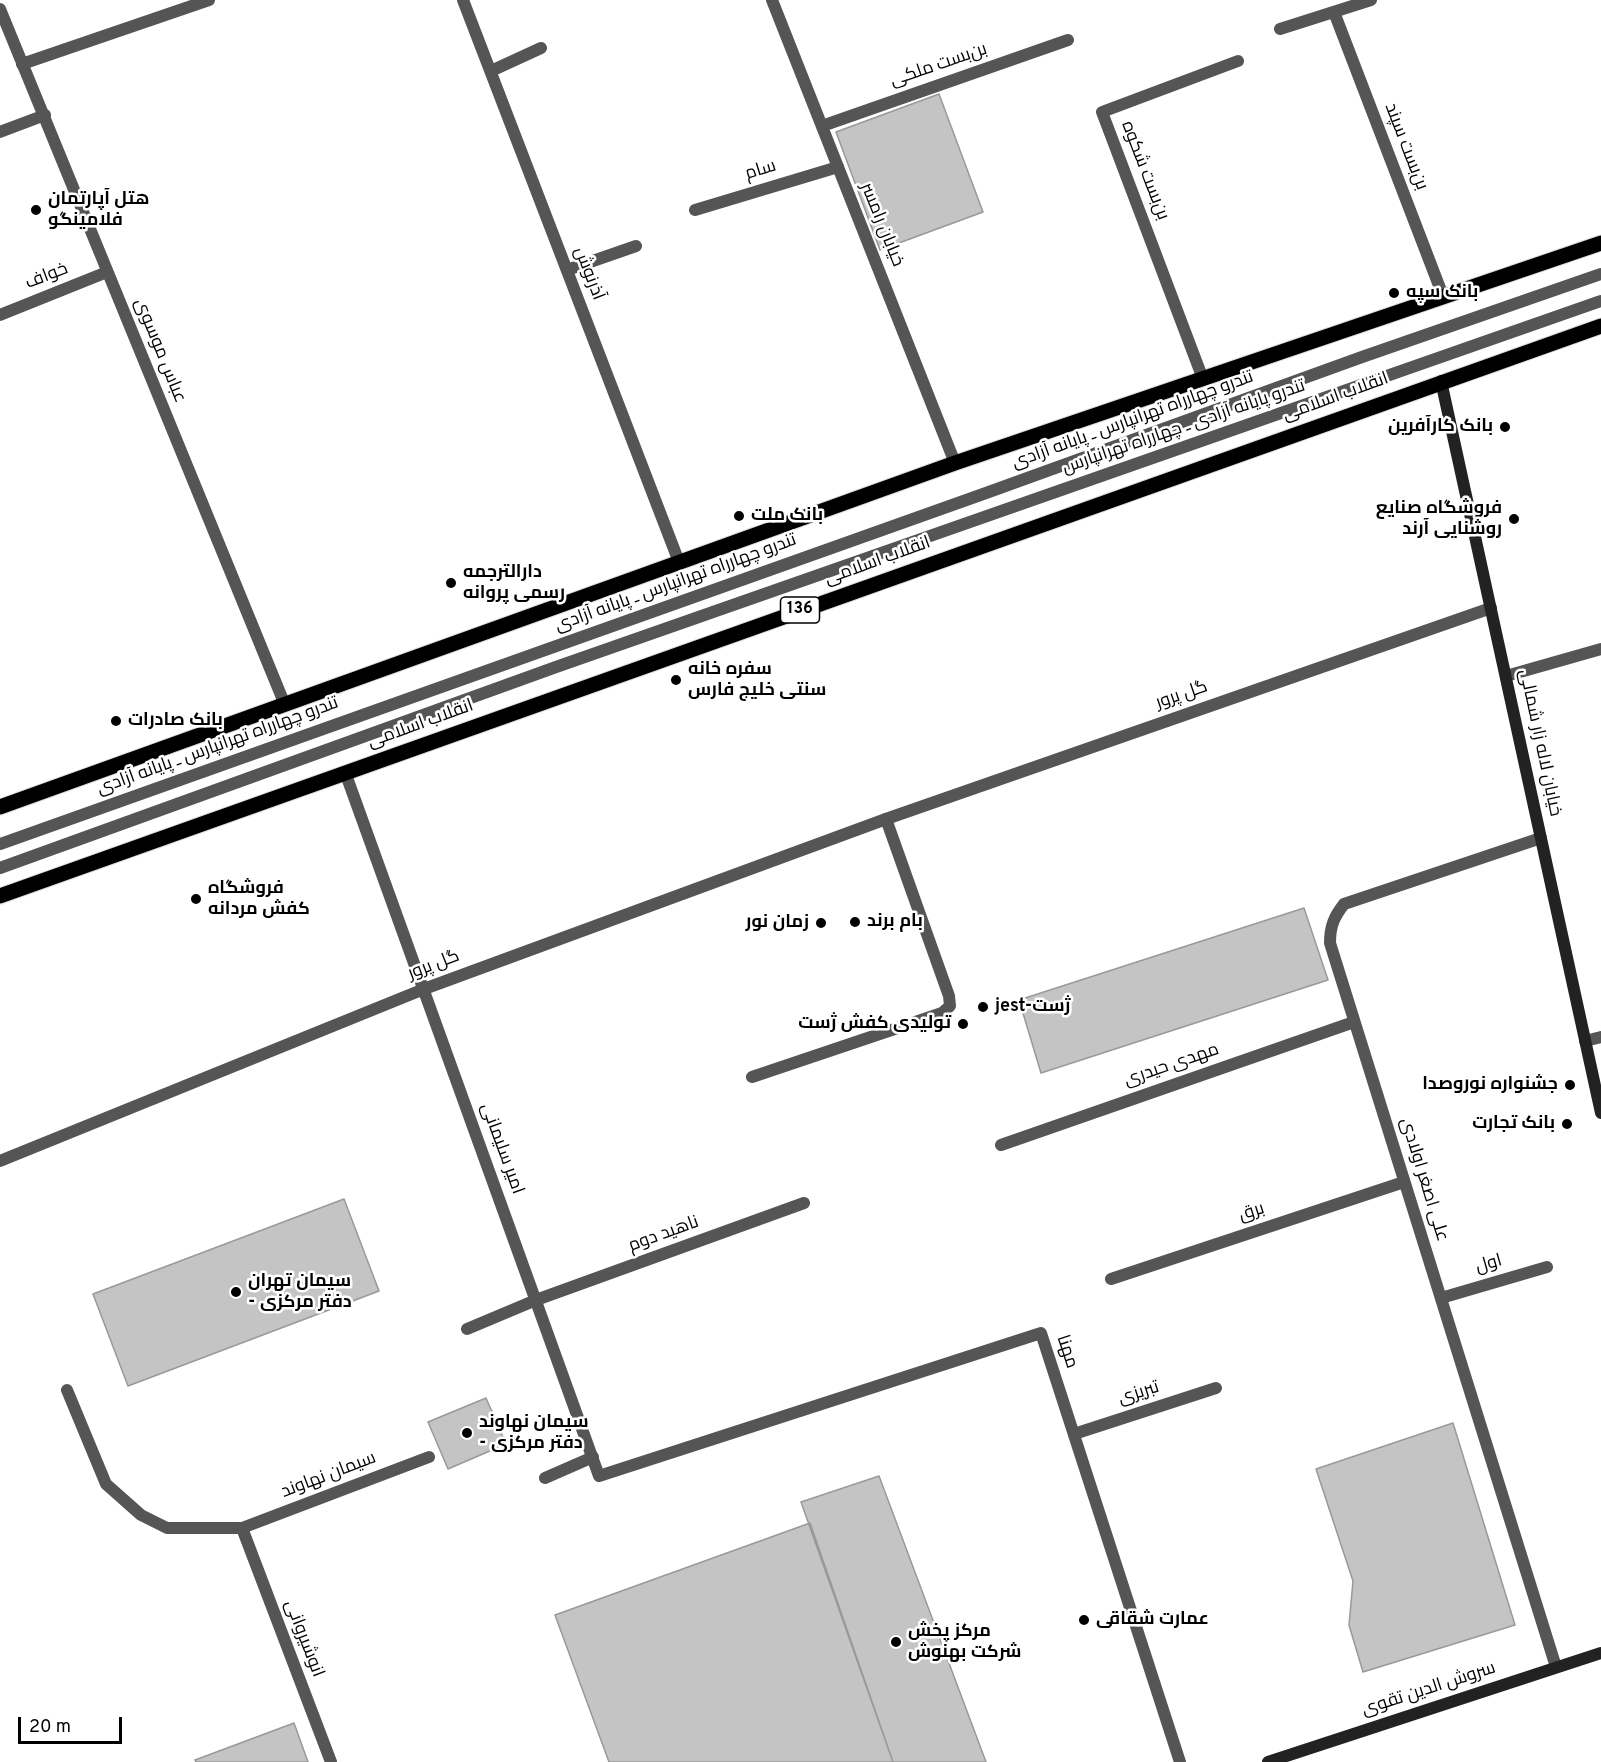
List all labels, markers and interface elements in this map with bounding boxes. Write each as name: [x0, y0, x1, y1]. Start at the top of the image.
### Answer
street label: بن‌بست ملکی: [888, 39, 990, 93]
street label: بن‌بست سپند: [1378, 100, 1432, 194]
street label: بن‌بست شکوه: [1115, 118, 1173, 224]
street label: سام: [743, 156, 779, 186]
street label: خیابان رامسر: [854, 180, 908, 270]
place label: هتل آپارتمان فلامینگو: [48, 189, 150, 232]
marker: هتل آپارتمان فلامینگو: [29, 203, 43, 217]
street label: آذرنوش: [568, 244, 608, 304]
street label: خواف: [23, 259, 71, 295]
place label: بانک سپه: [1406, 282, 1478, 304]
marker: بانک سپه: [1387, 286, 1401, 300]
street label: عباس موسوی: [128, 296, 190, 406]
street label: تندرو چهارراه تهرانپارس ـ پایانه آزادی: [1009, 367, 1257, 475]
street label: انقلاب اسلامی: [1280, 369, 1392, 427]
street label: تندرو پایانه آزادی ـ چهارراه تهرانپارس: [1060, 376, 1308, 480]
place label: بانک کارآفرین: [1388, 416, 1493, 438]
marker: بانک کارآفرین: [1498, 420, 1512, 434]
place label: فروشگاه صنایع روشنایی آرند: [1376, 498, 1502, 540]
place label: بانک ملت: [751, 505, 823, 527]
marker: بانک ملت: [732, 509, 746, 523]
marker: فروشگاه صنایع روشنایی آرند: [1507, 512, 1521, 526]
street label: تندرو چهارراه تهرانپارس ـ پایانه آزادی: [552, 530, 800, 638]
street label: انقلاب اسلامی: [822, 533, 934, 591]
place label: دارالترجمه رسمی پروانه: [463, 562, 565, 604]
marker: دارالترجمه رسمی پروانه: [444, 576, 458, 590]
road number: 136: [780, 597, 820, 623]
place label: سفره خانه سنتی خلیج فارس: [688, 659, 826, 702]
street label: خیابان لاله زار شمالی: [1513, 667, 1565, 819]
marker: سفره خانه سنتی خلیج فارس: [669, 673, 683, 687]
street label: گل پرور: [1153, 677, 1211, 715]
street label: تندرو چهارراه تهرانپارس ـ پایانه آزادی: [94, 693, 342, 801]
street label: انقلاب اسلامی: [365, 696, 477, 754]
place label: بانک صادرات: [128, 710, 223, 732]
marker: بانک صادرات: [109, 714, 123, 728]
place label: فروشگاه کفش مردانه: [208, 878, 310, 920]
marker: فروشگاه کفش مردانه: [189, 892, 203, 906]
place label: بام برند: [867, 911, 923, 933]
place label: زمان نور: [746, 912, 809, 934]
marker: بام برند: [848, 915, 862, 929]
marker: زمان نور: [814, 916, 828, 930]
street label: گل پرور: [405, 946, 463, 986]
place label: jest-ژست: [995, 996, 1070, 1018]
marker: jest-ژست: [976, 1000, 990, 1014]
place label: تولیدی کفش ژست: [798, 1013, 951, 1035]
marker: تولیدی کفش ژست: [956, 1017, 970, 1031]
street label: مهدی حیدری: [1122, 1040, 1222, 1092]
place label: جشنواره نوروصدا: [1422, 1074, 1558, 1096]
marker: جشنواره نوروصدا: [1563, 1078, 1577, 1092]
street label: امیر سلیمانی: [475, 1101, 527, 1197]
place label: بانک تجارت: [1472, 1113, 1555, 1135]
street label: علی اصغر اولادی: [1394, 1116, 1452, 1244]
marker: بانک تجارت: [1560, 1117, 1574, 1131]
street label: برق: [1236, 1199, 1268, 1227]
street label: ناهید دوم: [626, 1212, 702, 1258]
street label: اول: [1473, 1251, 1505, 1279]
place label: سیمان تهران - دفتر مرکزی: [248, 1271, 352, 1314]
marker: سیمان تهران - دفتر مرکزی: [229, 1285, 243, 1299]
street label: مهنا: [1050, 1332, 1082, 1372]
street label: تبریزی: [1116, 1377, 1162, 1411]
place label: سیمان نهاوند - دفتر مرکزی: [479, 1412, 589, 1454]
marker: سیمان نهاوند - دفتر مرکزی: [460, 1426, 474, 1440]
street label: سیمان نهاوند: [278, 1448, 380, 1504]
street label: انوشیروانی: [278, 1597, 328, 1681]
place label: عمارت شقاقی: [1096, 1609, 1209, 1631]
marker: عمارت شقاقی: [1077, 1613, 1091, 1627]
place label: مرکز پخش شرکت بهنوش: [908, 1621, 1021, 1664]
marker: مرکز پخش شرکت بهنوش: [889, 1635, 903, 1649]
street label: سروش الدین تقوی: [1359, 1658, 1499, 1722]
scale bar: [21, 1705, 124, 1743]
text: 20 m: [29, 1716, 71, 1739]

